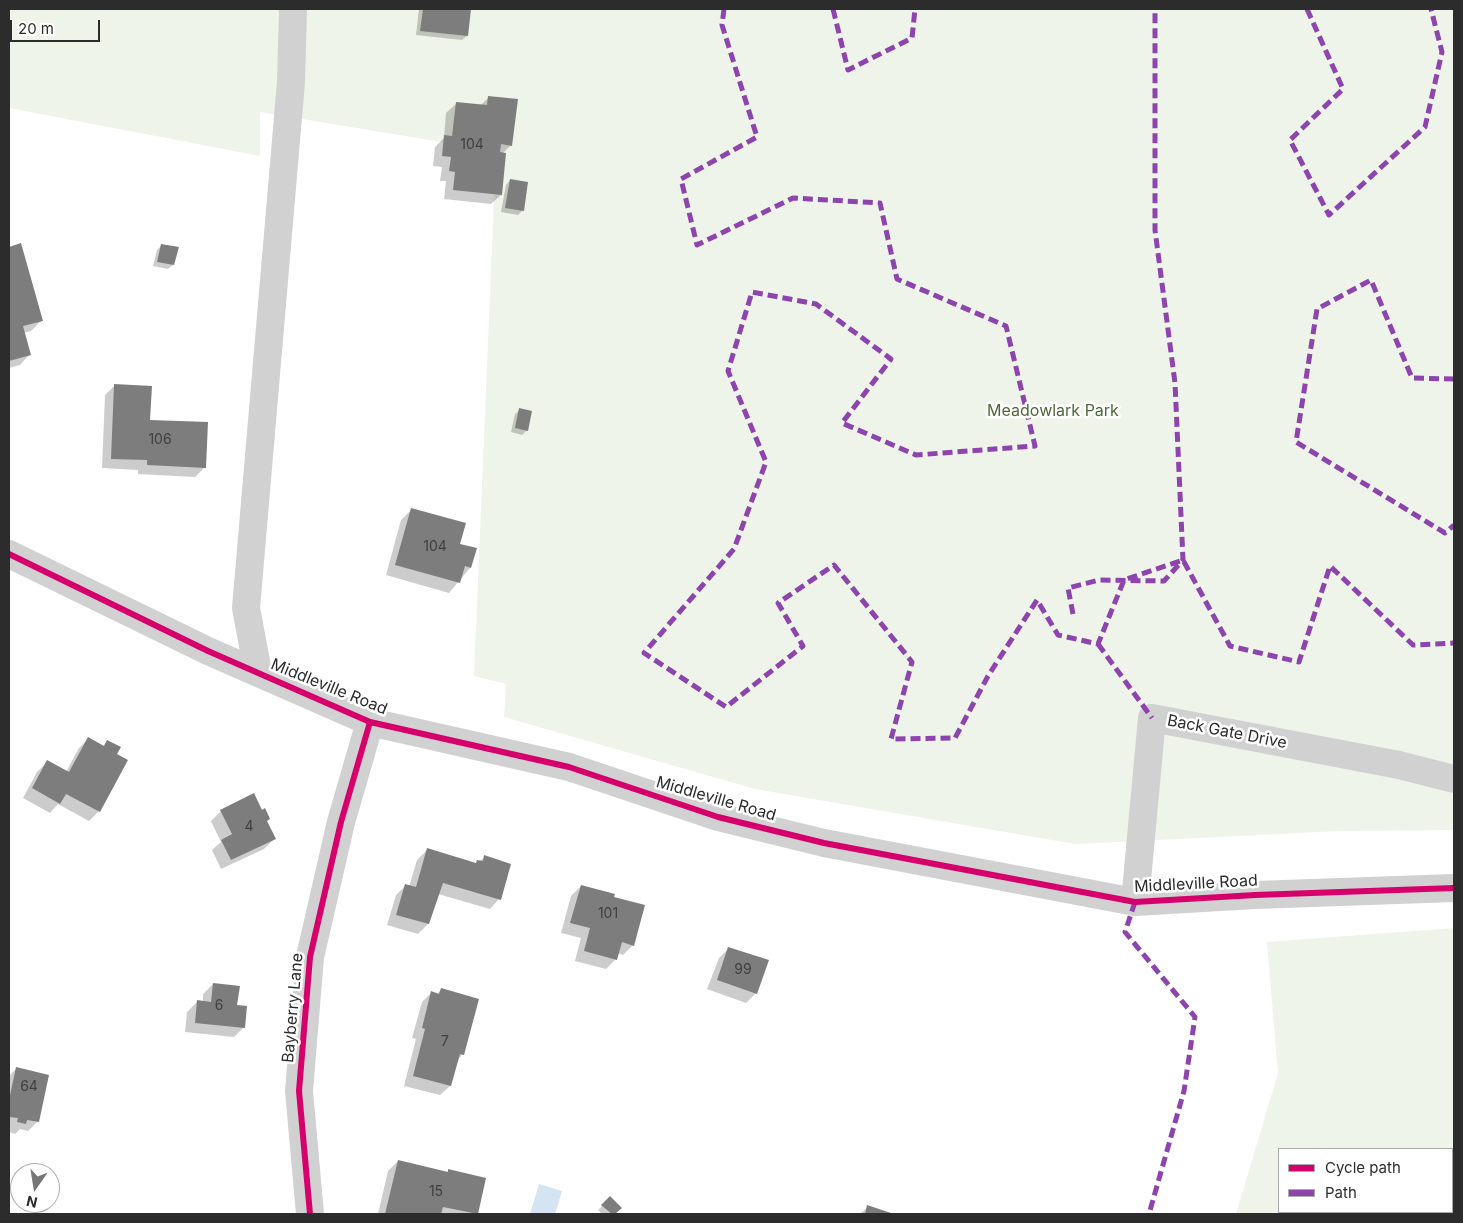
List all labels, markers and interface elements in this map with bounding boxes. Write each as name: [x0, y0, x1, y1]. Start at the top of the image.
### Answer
scale bar: [12, 10, 102, 42]
text: 20 m: [18, 19, 54, 38]
house number: 104: [460, 137, 484, 153]
park label: Meadowlark Park: [987, 401, 1119, 421]
house number: 106: [148, 432, 172, 448]
house number: 104: [423, 539, 447, 555]
street label: Middleville Road: [268, 655, 390, 719]
street label: Back Gate Drive: [1166, 711, 1288, 753]
street label: Middleville Road: [654, 773, 778, 825]
house number: 4: [244, 819, 254, 835]
street label: Middleville Road: [1134, 871, 1258, 897]
house number: 101: [598, 906, 618, 922]
street label: Bayberry Lane: [279, 952, 307, 1064]
house number: 99: [734, 962, 752, 978]
house number: 6: [215, 998, 223, 1014]
house number: 7: [441, 1034, 449, 1050]
house number: 64: [20, 1079, 38, 1095]
legend: [1278, 1148, 1453, 1213]
text: Cycle path: [1325, 1158, 1401, 1177]
north arrow: [10, 1163, 60, 1213]
text: Path: [1325, 1183, 1357, 1202]
house number: 15: [429, 1184, 443, 1200]
text: N: [25, 1193, 39, 1212]

